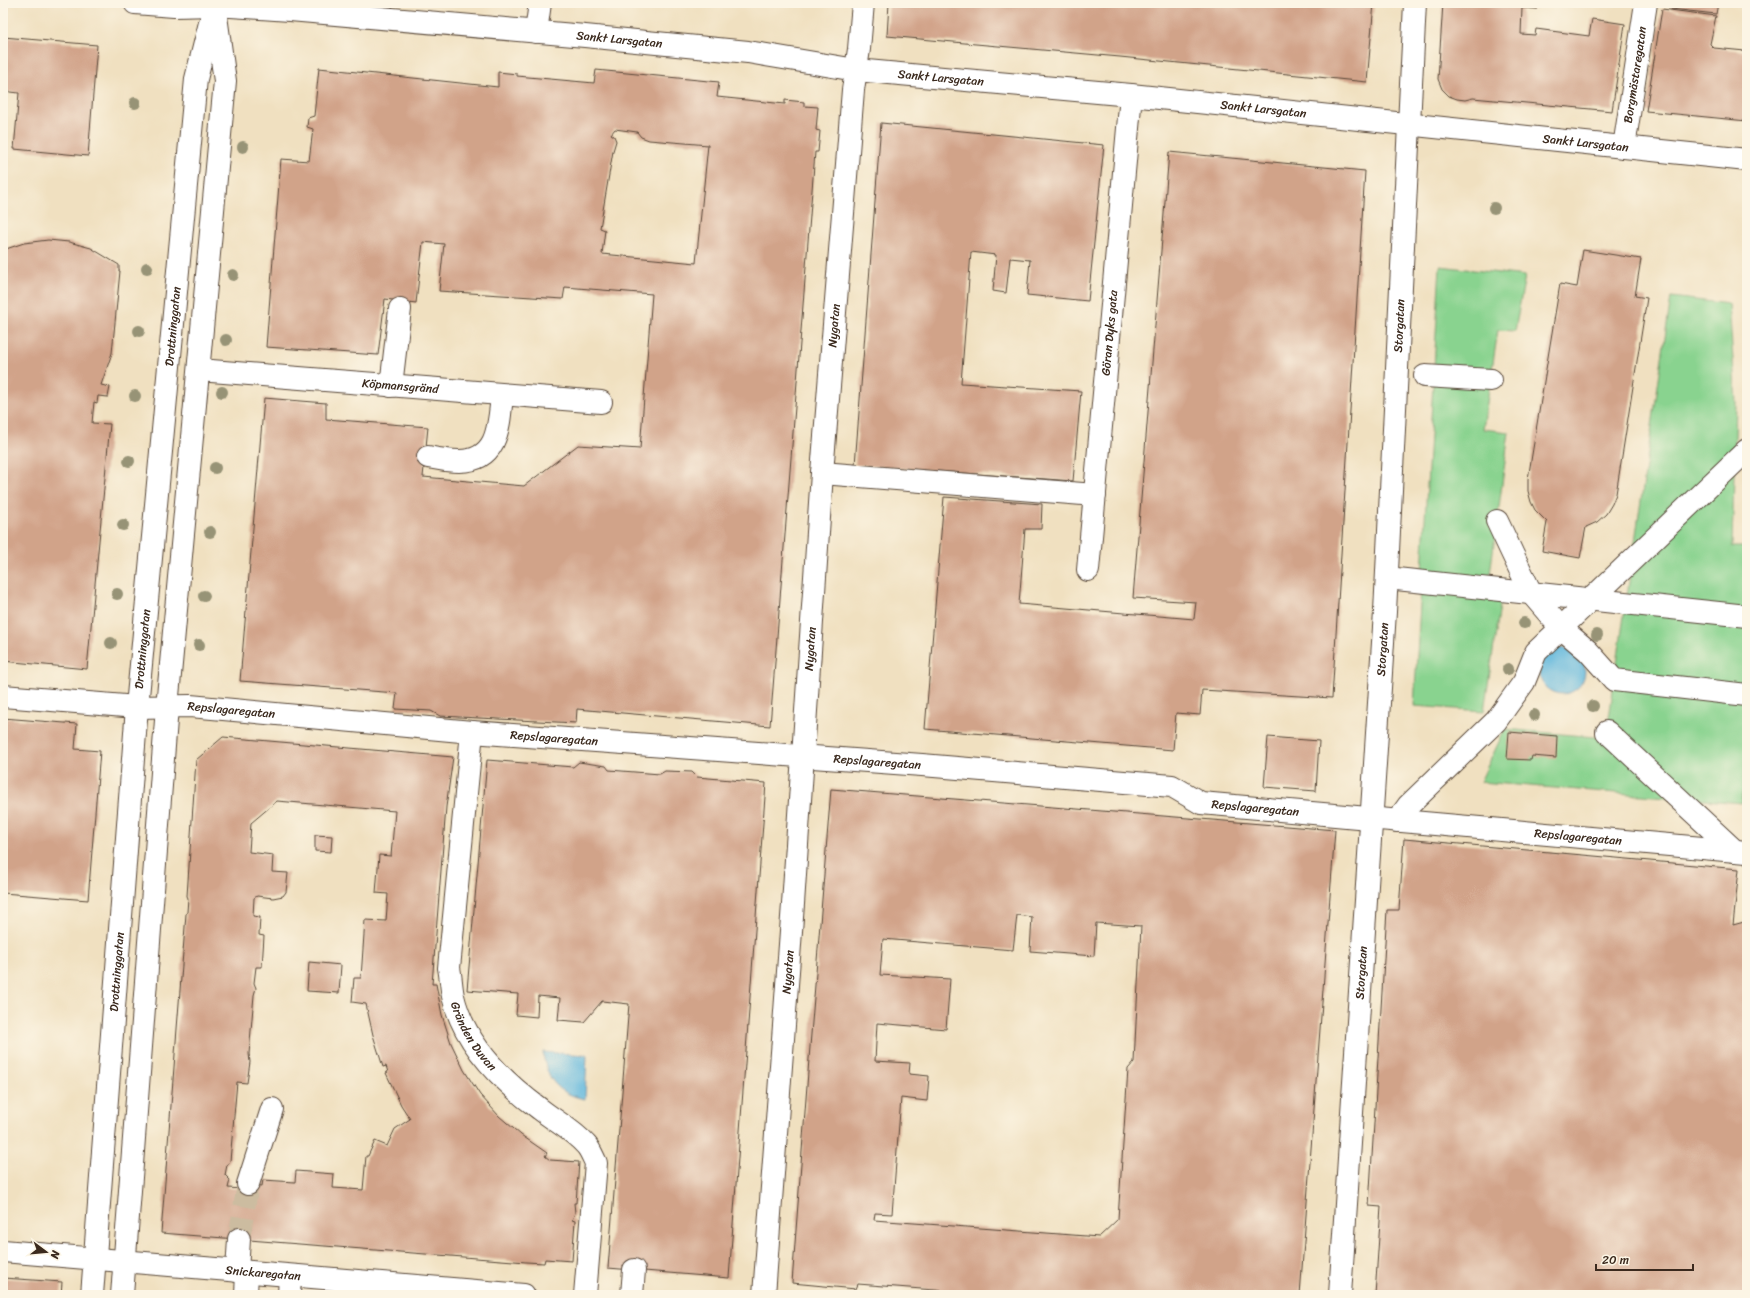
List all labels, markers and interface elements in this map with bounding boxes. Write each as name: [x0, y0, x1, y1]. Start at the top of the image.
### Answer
street label: Sankt Larsgatan: [575, 24, 664, 55]
street label: Borgmästaregatan: [1617, 24, 1653, 125]
street label: Sankt Larsgatan: [897, 63, 985, 93]
street label: Sankt Larsgatan: [1219, 94, 1308, 124]
street label: Sankt Larsgatan: [1542, 128, 1630, 158]
street label: Drottninggatan: [158, 285, 187, 367]
street label: Göran Dyks gata: [1095, 288, 1124, 377]
street label: Storgatan: [1387, 298, 1411, 353]
street label: Nygatan: [821, 302, 847, 348]
street label: Köpmansgränd: [361, 372, 440, 400]
street label: Drottninggatan: [128, 608, 157, 690]
street label: Storgatan: [1370, 621, 1395, 677]
street label: Nygatan: [798, 625, 823, 671]
street label: Repslagaregatan: [187, 695, 277, 725]
street label: Repslagaregatan: [510, 724, 599, 752]
street label: Repslagaregatan: [833, 748, 922, 776]
street label: Repslagaregatan: [1211, 793, 1301, 823]
street label: Repslagaregatan: [1533, 822, 1623, 852]
street label: Drottninggatan: [103, 931, 131, 1013]
street label: Storgatan: [1348, 945, 1374, 1000]
street label: Nygatan: [775, 949, 801, 995]
street label: Gränden Duvan: [444, 999, 503, 1077]
north arrow: [26, 1232, 66, 1272]
scale bar: [1596, 1246, 1693, 1272]
text: N: [45, 1247, 66, 1261]
text: 20 m: [1602, 1249, 1629, 1271]
street label: Snickaregatan: [224, 1259, 302, 1287]

